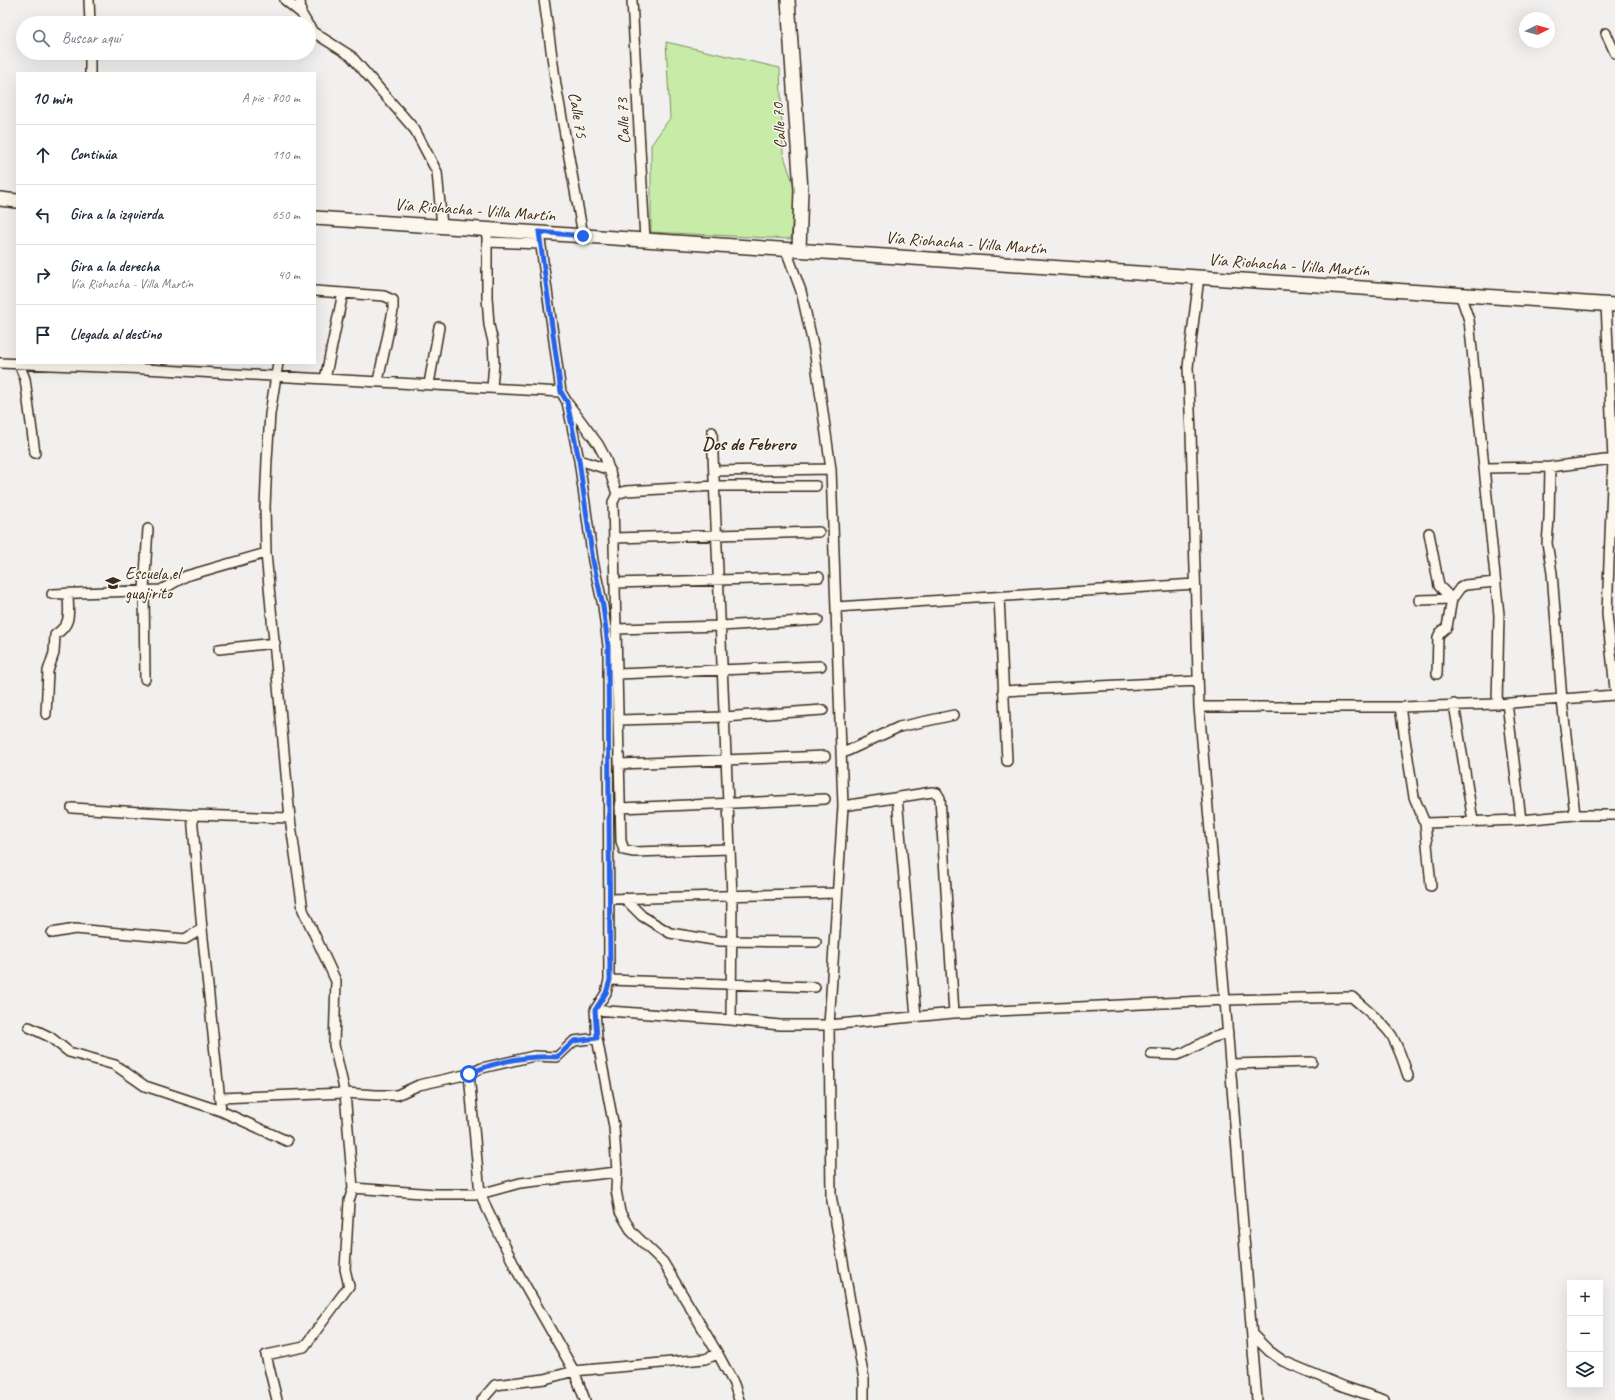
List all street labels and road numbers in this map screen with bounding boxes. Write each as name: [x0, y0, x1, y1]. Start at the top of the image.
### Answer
street label: Calle 75: [564, 90, 593, 141]
street label: Calle 73: [611, 96, 635, 145]
street label: Calle 70: [767, 101, 791, 150]
street label: Vía Riohacha - Villa Martín: [394, 194, 557, 226]
street label: Vía Riohacha - Villa Martín: [885, 227, 1048, 259]
street label: Vía Riohacha - Villa Martín: [1208, 249, 1371, 281]

